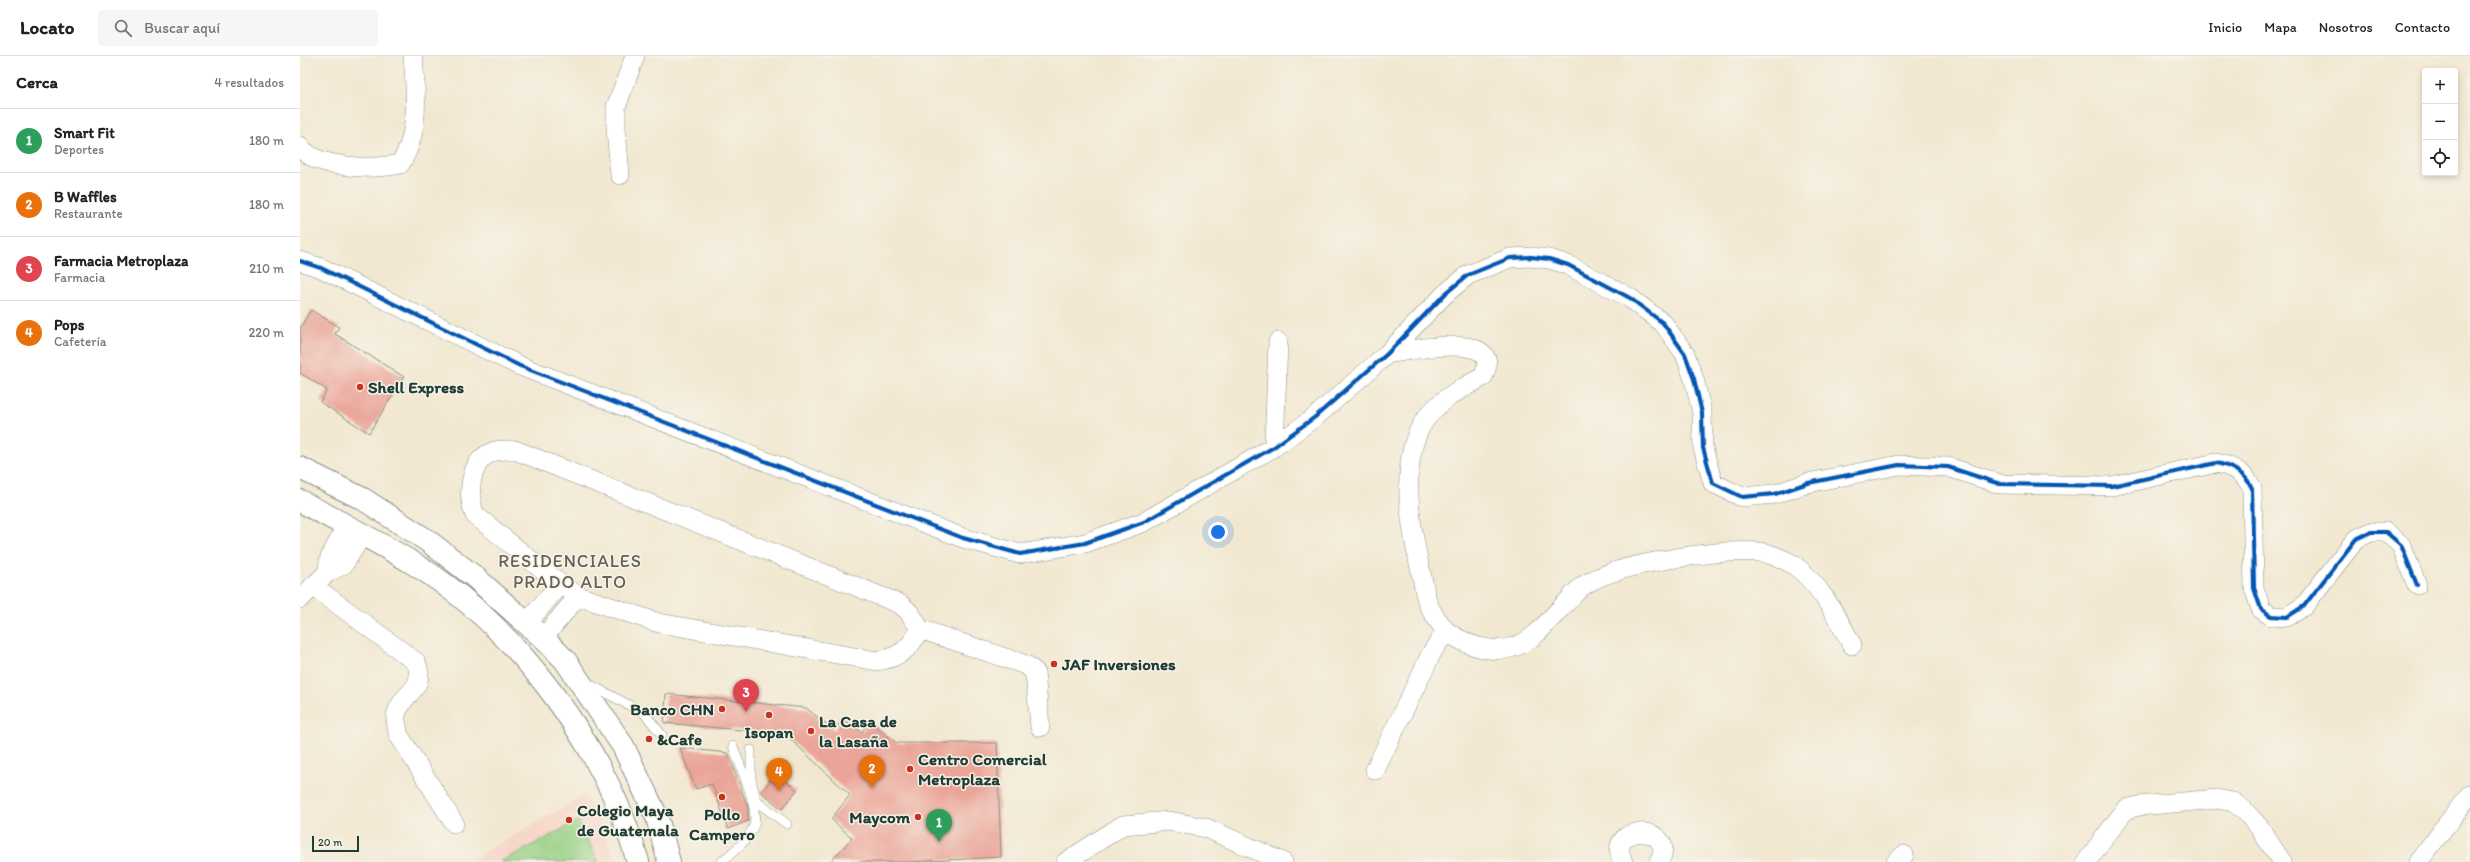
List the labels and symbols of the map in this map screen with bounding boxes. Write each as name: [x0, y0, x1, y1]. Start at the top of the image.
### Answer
place label: Shell Express: [368, 377, 465, 398]
marker: Shell Express: [355, 382, 365, 392]
your location: [1208, 522, 1228, 542]
district label: RESIDENCIALES PRADO ALTO: [498, 550, 642, 593]
place label: JAF Inversiones: [1061, 654, 1176, 674]
marker: JAF Inversiones: [1049, 659, 1059, 669]
pin: 3: [733, 679, 759, 712]
place label: Banco CHN: [630, 699, 714, 719]
marker: Banco CHN: [717, 704, 727, 714]
marker: Isopan: [764, 710, 774, 720]
place label: La Casa de la Lasaña: [819, 711, 897, 751]
place label: Isopan: [745, 722, 794, 743]
marker: La Casa de la Lasaña: [806, 726, 816, 736]
place label: &Cafe: [657, 729, 702, 749]
marker: &Cafe: [644, 734, 654, 744]
place label: Centro Comercial Metroplaza: [918, 749, 1047, 790]
pin: 2: [859, 755, 885, 788]
pin: 4: [766, 758, 792, 791]
marker: Centro Comercial Metroplaza: [905, 764, 915, 774]
marker: Pollo Campero: [717, 792, 727, 802]
place label: Colegio Maya de Guatemala: [577, 800, 679, 840]
place label: Pollo Campero: [689, 804, 755, 845]
place label: Maycom: [849, 807, 911, 828]
pin: 1: [926, 809, 952, 842]
marker: Maycom: [913, 812, 923, 822]
marker: Colegio Maya de Guatemala: [564, 815, 574, 825]
scale bar: [312, 834, 359, 853]

